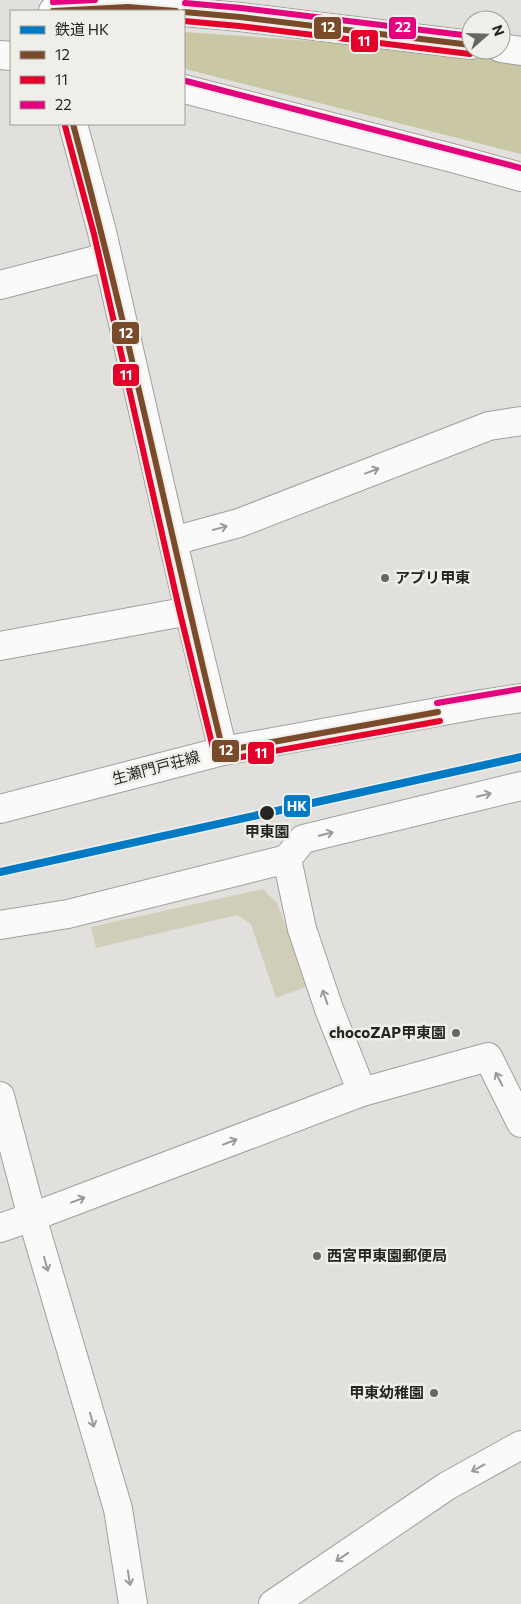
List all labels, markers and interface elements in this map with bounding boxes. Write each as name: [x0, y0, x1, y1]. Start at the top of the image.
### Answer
legend: [10, 10, 185, 125]
north arrow: [461, 10, 511, 60]
line badge: 12: [313, 16, 342, 40]
line badge: 22: [388, 16, 417, 40]
text: 12: [321, 18, 335, 35]
text: 22: [395, 18, 411, 35]
text: 鉄道 HK: [55, 20, 109, 38]
text: N: [489, 23, 508, 38]
line badge: 11: [350, 29, 379, 53]
text: 11: [358, 32, 370, 49]
text: 12: [55, 45, 70, 63]
text: 11: [55, 70, 68, 88]
text: 22: [55, 95, 72, 113]
line badge: 12: [111, 321, 140, 345]
text: 12: [119, 324, 133, 341]
line badge: 11: [112, 363, 140, 387]
text: 11: [120, 366, 132, 383]
one-way arrow: [364, 466, 379, 475]
one-way arrow: [211, 523, 227, 532]
place label: アプリ甲東: [395, 568, 470, 586]
marker: アプリ甲東: [379, 572, 391, 584]
line badge: 12: [211, 739, 240, 763]
text: 12: [219, 741, 233, 758]
line badge: 11: [247, 741, 275, 765]
text: 11: [255, 744, 267, 761]
street label: 生瀬門戸荘線: [110, 747, 202, 787]
one-way arrow: [475, 790, 491, 799]
line badge: HK: [283, 794, 311, 818]
text: HK: [287, 797, 307, 814]
marker: 甲東園: [258, 804, 276, 822]
place label: 甲東園: [244, 822, 290, 840]
one-way arrow: [318, 829, 334, 838]
one-way arrow: [320, 990, 329, 1006]
place label: chocoZAP甲東園: [329, 1023, 446, 1041]
marker: chocoZAP甲東園: [450, 1027, 462, 1039]
one-way arrow: [494, 1072, 504, 1087]
one-way arrow: [222, 1137, 237, 1146]
one-way arrow: [70, 1195, 85, 1204]
place label: 西宮甲東園郵便局: [327, 1246, 447, 1264]
marker: 西宮甲東園郵便局: [311, 1250, 323, 1262]
one-way arrow: [42, 1256, 52, 1272]
place label: 甲東幼稚園: [349, 1383, 424, 1401]
marker: 甲東幼稚園: [428, 1387, 440, 1399]
one-way arrow: [87, 1412, 97, 1428]
one-way arrow: [472, 1464, 486, 1474]
one-way arrow: [336, 1552, 350, 1562]
one-way arrow: [124, 1570, 134, 1586]

